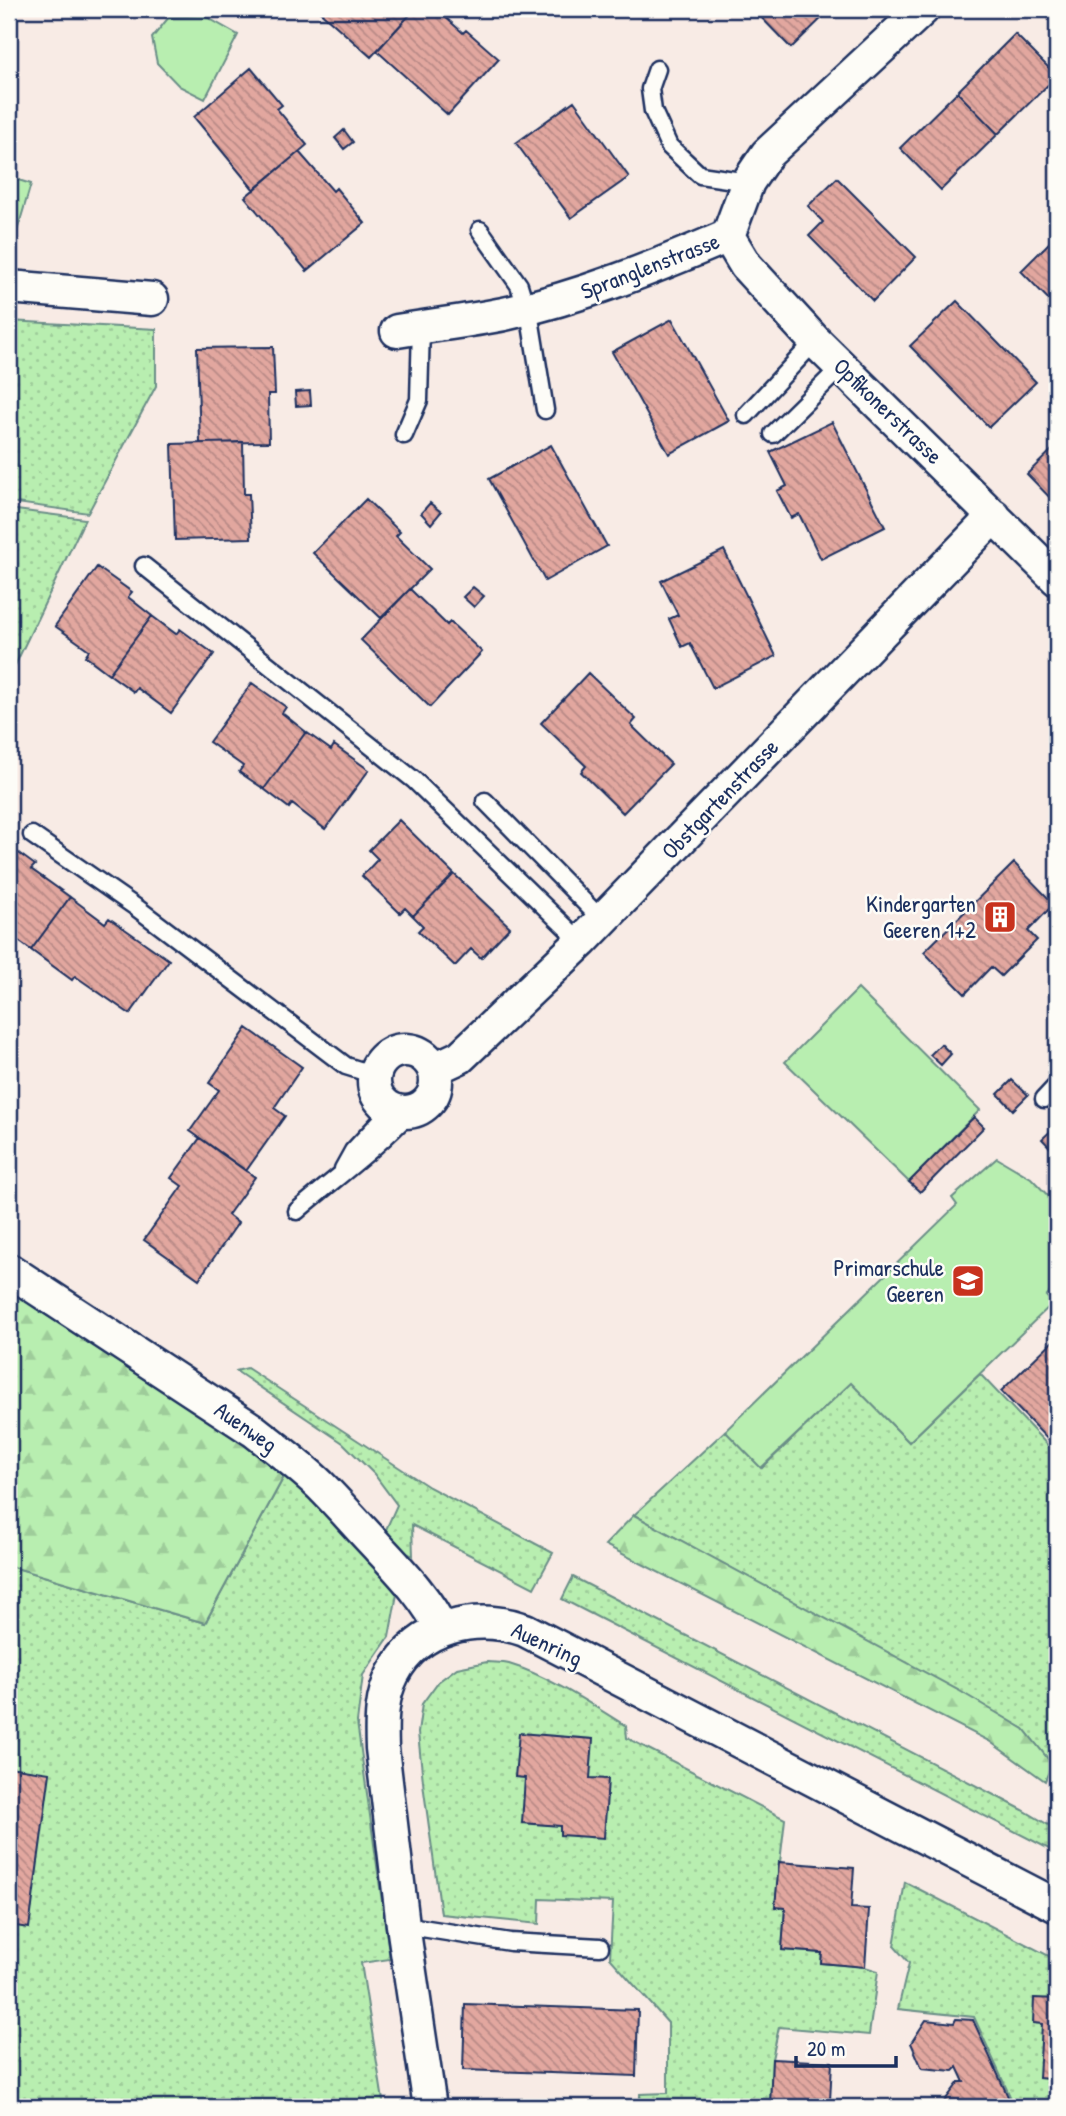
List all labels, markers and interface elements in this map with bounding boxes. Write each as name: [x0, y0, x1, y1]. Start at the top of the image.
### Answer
street label: Spranglenstrasse: [576, 225, 724, 306]
street label: Opfikonerstrasse: [827, 351, 950, 471]
street label: Obstgartenstrasse: [654, 732, 785, 866]
place label: Kindergarten Geeren 1+2: [866, 888, 976, 945]
building icon: Kindergarten Geeren 1+2: [981, 898, 1019, 936]
place label: Primarschule Geeren: [834, 1252, 944, 1309]
school or university icon: Primarschule Geeren: [949, 1262, 987, 1300]
street label: Auenweg: [209, 1394, 284, 1459]
street label: Auenring: [507, 1614, 588, 1673]
scale bar: [796, 2025, 896, 2069]
text: 20 m: [807, 2034, 845, 2063]

